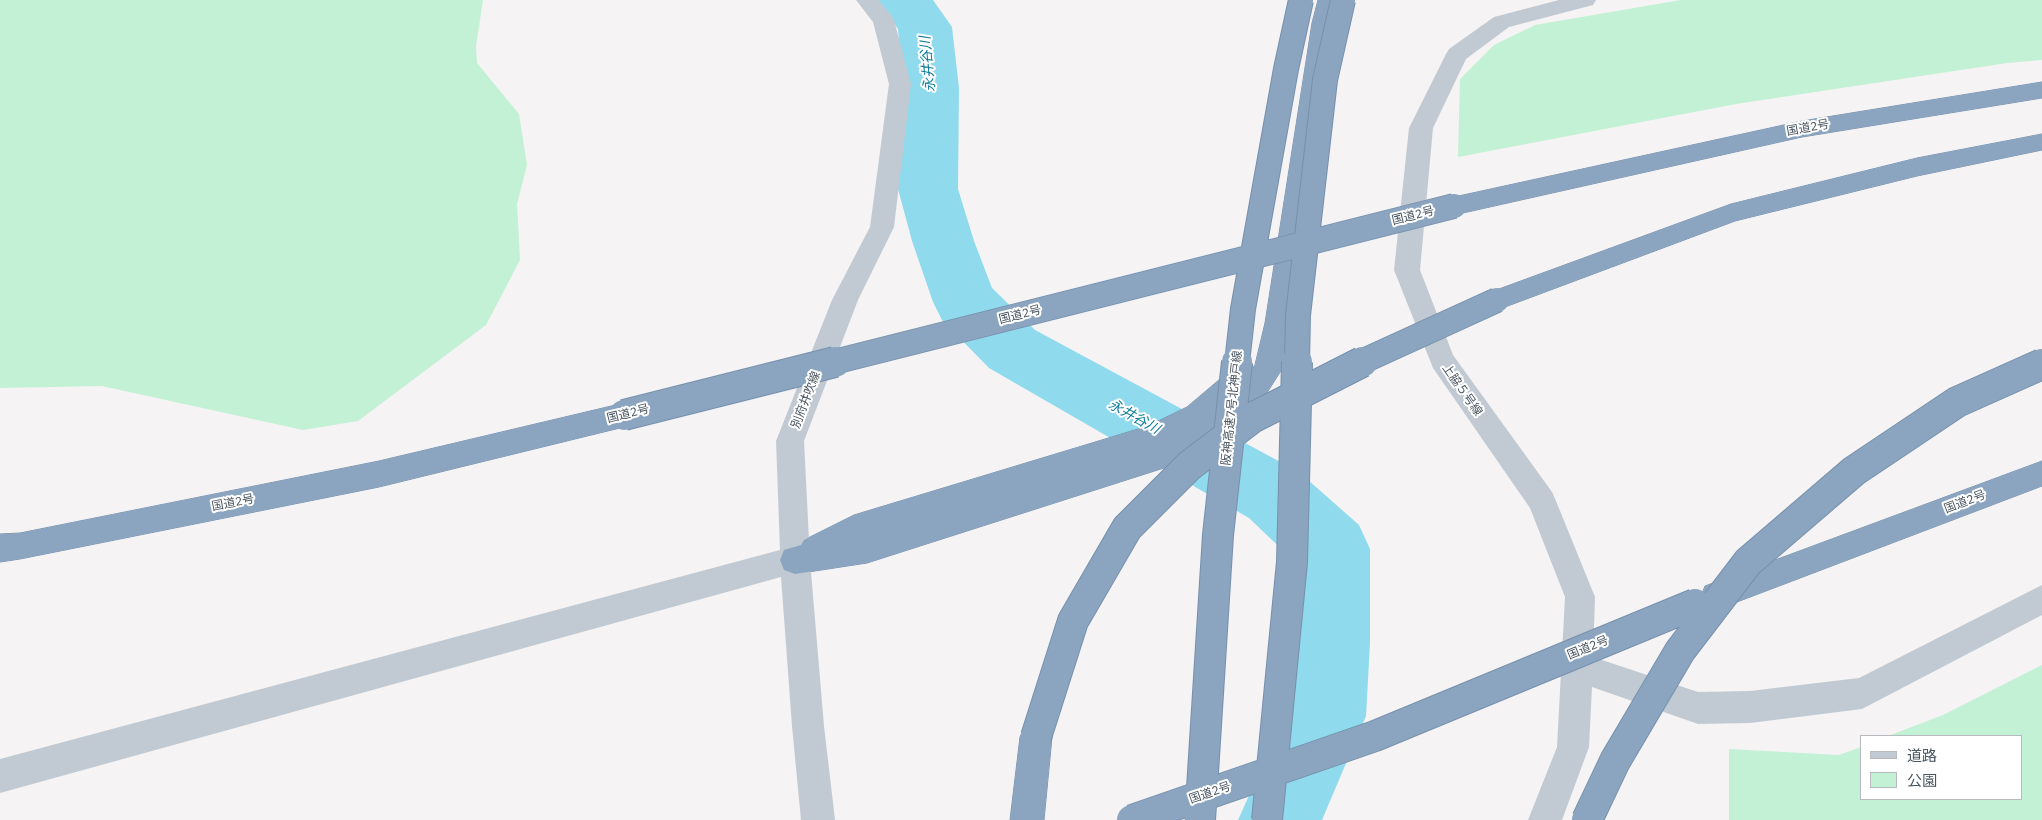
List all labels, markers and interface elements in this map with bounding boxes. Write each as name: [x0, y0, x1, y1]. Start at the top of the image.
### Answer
water label: 永井谷川: [917, 35, 939, 93]
street label: 国道2号: [1785, 117, 1831, 139]
street label: 国道2号: [1390, 204, 1436, 228]
street label: 国道2号: [997, 303, 1043, 327]
street label: 阪神高速7号北神戸線: [1219, 350, 1245, 466]
street label: 上脇５号線: [1439, 361, 1485, 419]
street label: 別府井吹線: [789, 369, 823, 431]
water label: 永井谷川: [1105, 396, 1163, 438]
street label: 国道2号: [605, 402, 651, 426]
street label: 国道2号: [1942, 488, 1988, 516]
street label: 国道2号: [210, 492, 256, 514]
street label: 国道2号: [1565, 633, 1611, 663]
legend: [1860, 735, 2022, 800]
text: 道路: [1907, 746, 1937, 765]
text: 公園: [1907, 771, 1937, 790]
street label: 国道2号: [1187, 779, 1233, 807]

